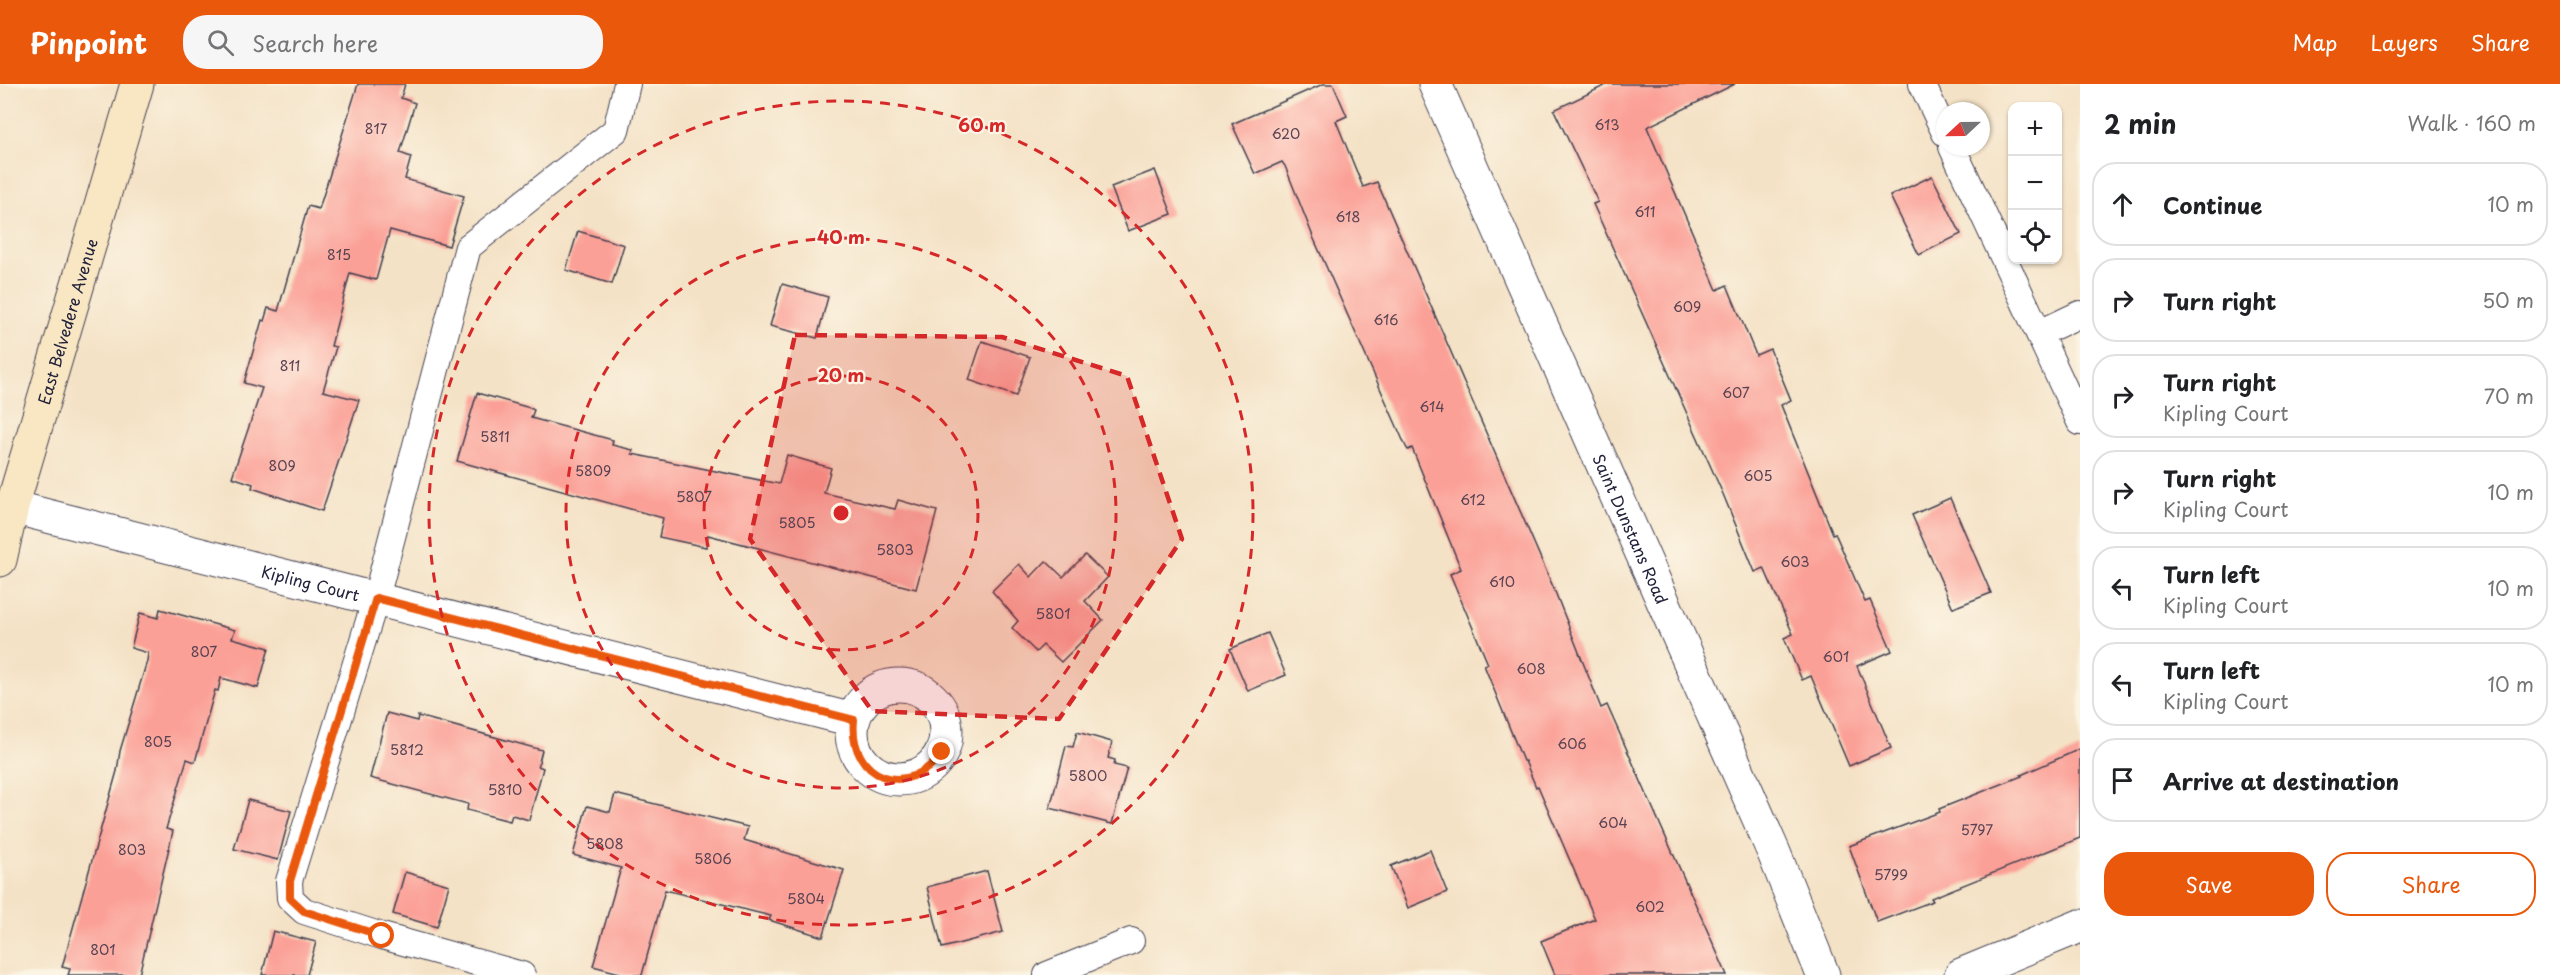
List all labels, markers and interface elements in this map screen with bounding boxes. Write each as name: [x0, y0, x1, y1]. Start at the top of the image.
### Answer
search box: [183, 15, 603, 69]
text: Pinpoint: [30, 21, 147, 64]
icon: search: [204, 26, 237, 59]
text: Search here: [252, 26, 378, 59]
text: Map: [2293, 26, 2337, 58]
text: Layers: [2370, 26, 2438, 58]
text: Share: [2471, 26, 2530, 58]
north arrow: [1936, 102, 1990, 156]
map controls: [2008, 102, 2062, 264]
button: +: [2008, 102, 2062, 156]
text: 2 min: [2104, 104, 2177, 143]
text: Walk · 160 m: [2408, 108, 2536, 138]
text: 60 m: [958, 111, 1006, 138]
house number: 613: [1595, 114, 1619, 135]
house number: 817: [365, 118, 388, 139]
house number: 620: [1272, 123, 1300, 144]
button: −: [2008, 156, 2062, 210]
icon: ahead: [2106, 188, 2139, 221]
text: Continue: [2163, 188, 2262, 221]
text: 10 m: [2487, 189, 2534, 219]
house number: 611: [1634, 201, 1656, 222]
house number: 618: [1336, 206, 1360, 227]
button: locate: [2008, 210, 2062, 264]
text: 40 m: [817, 223, 865, 250]
street label: East Belvedere Avenue: [31, 235, 103, 407]
house number: 815: [327, 244, 351, 265]
icon: right: [2106, 284, 2139, 317]
text: Turn right: [2163, 284, 2276, 317]
text: 50 m: [2482, 285, 2534, 315]
house number: 609: [1673, 296, 1701, 317]
house number: 616: [1374, 309, 1398, 330]
house number: 811: [280, 355, 300, 376]
text: 20 m: [818, 361, 864, 388]
text: Turn right: [2163, 365, 2276, 398]
icon: right: [2106, 380, 2139, 413]
text: 70 m: [2484, 381, 2534, 411]
house number: 607: [1722, 382, 1750, 403]
house number: 614: [1420, 396, 1444, 417]
text: Kipling Court: [2163, 398, 2288, 428]
house number: 5811: [480, 426, 510, 447]
street label: Saint Dunstans Road: [1587, 450, 1675, 608]
house number: 809: [268, 455, 296, 476]
house number: 5809: [575, 460, 611, 481]
text: Turn right: [2163, 461, 2276, 494]
house number: 605: [1744, 465, 1772, 486]
icon: right: [2106, 476, 2139, 509]
text: 10 m: [2487, 477, 2534, 507]
house number: 5807: [676, 486, 712, 507]
house number: 612: [1460, 489, 1486, 510]
text: Kipling Court: [2163, 494, 2288, 524]
centre of rings: [831, 503, 851, 523]
house number: 5805: [779, 512, 815, 533]
house number: 5803: [876, 539, 914, 560]
house number: 603: [1781, 551, 1809, 572]
text: Turn left: [2163, 557, 2260, 590]
street label: Kipling Court: [259, 559, 363, 607]
house number: 610: [1489, 571, 1515, 592]
icon: left: [2106, 572, 2139, 605]
text: 10 m: [2487, 573, 2534, 603]
text: Kipling Court: [2163, 590, 2288, 620]
house number: 5801: [1036, 603, 1070, 624]
house number: 807: [191, 641, 217, 662]
house number: 601: [1823, 646, 1849, 667]
text: Turn left: [2163, 653, 2260, 686]
house number: 608: [1516, 658, 1546, 679]
icon: left: [2106, 668, 2139, 701]
text: 10 m: [2487, 669, 2534, 699]
text: Kipling Court: [2163, 686, 2288, 716]
house number: 805: [144, 731, 172, 752]
house number: 606: [1557, 733, 1587, 754]
route end: [928, 738, 954, 764]
house number: 5812: [390, 739, 424, 760]
icon: arrive: [2106, 764, 2139, 797]
text: Arrive at destination: [2163, 764, 2399, 797]
house number: 5800: [1069, 765, 1107, 786]
house number: 5810: [488, 779, 522, 800]
house number: 604: [1598, 812, 1628, 833]
house number: 5797: [1961, 819, 1993, 840]
house number: 5808: [586, 833, 624, 854]
house number: 803: [118, 839, 146, 860]
house number: 5806: [694, 848, 732, 869]
button: Save: [2104, 852, 2314, 916]
button: Share: [2326, 852, 2536, 916]
house number: 5799: [1874, 864, 1908, 885]
house number: 5804: [787, 888, 825, 909]
house number: 602: [1635, 896, 1665, 917]
route start: [368, 922, 394, 948]
house number: 801: [90, 939, 116, 960]

